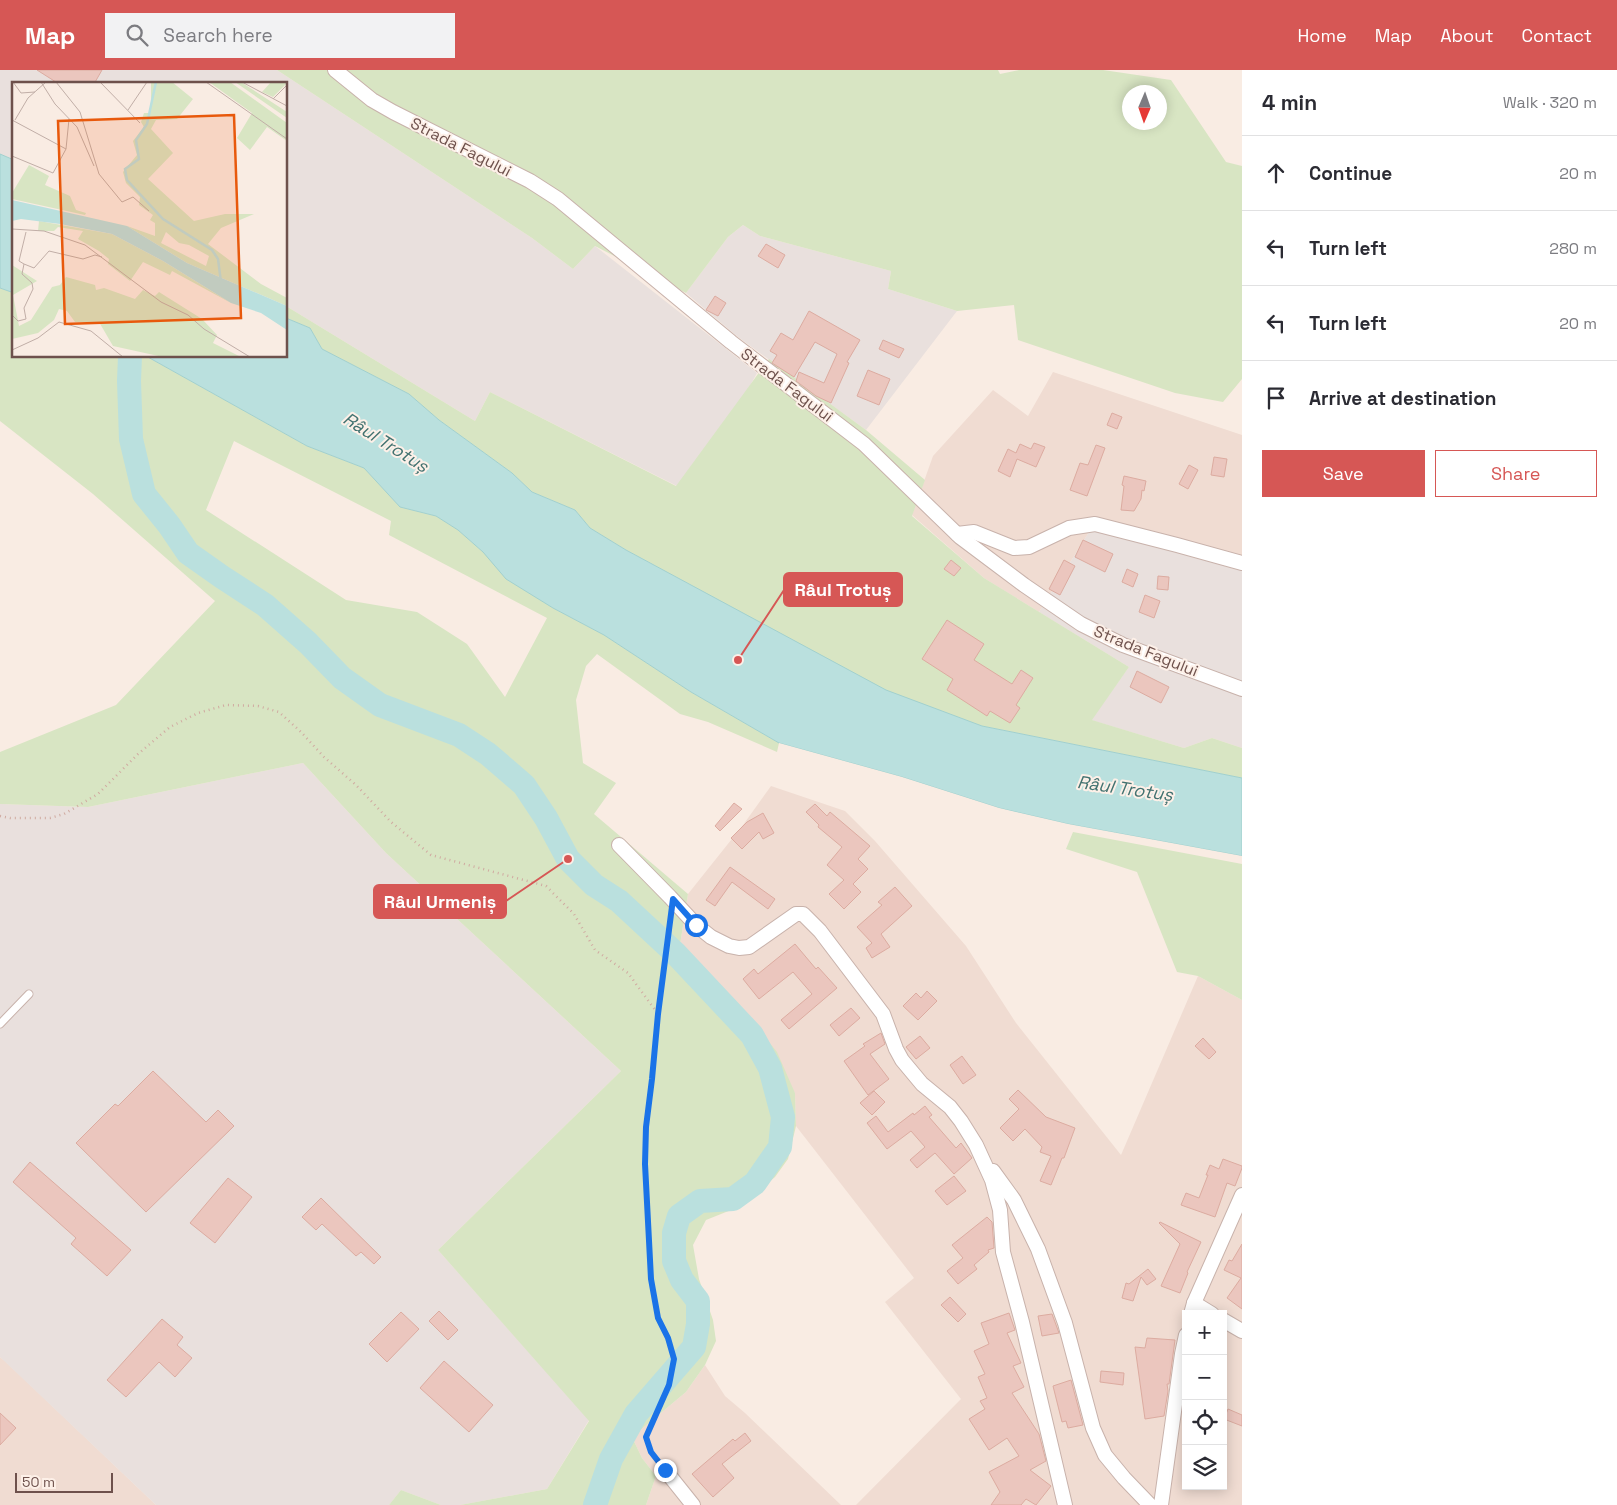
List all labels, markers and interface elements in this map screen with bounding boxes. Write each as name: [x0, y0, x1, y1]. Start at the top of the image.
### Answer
search box: [105, 13, 455, 58]
text: Map: [25, 20, 75, 51]
icon: search: [123, 21, 151, 49]
text: Search here: [163, 23, 273, 48]
text: Home: [1298, 24, 1347, 47]
text: Map: [1375, 24, 1412, 47]
text: About: [1440, 24, 1494, 47]
text: Contact: [1522, 24, 1592, 47]
inset map: [12, 82, 288, 358]
north arrow: [1122, 85, 1167, 130]
text: 4 min: [1262, 89, 1317, 116]
text: Walk · 320 m: [1503, 92, 1597, 113]
street label: Strada Fagului: [407, 113, 515, 181]
icon: ahead: [1262, 159, 1290, 187]
text: Continue: [1309, 161, 1392, 186]
text: 20 m: [1559, 163, 1597, 184]
icon: left: [1262, 234, 1290, 262]
text: Turn left: [1309, 236, 1387, 261]
text: 280 m: [1549, 238, 1597, 259]
icon: left: [1262, 309, 1290, 337]
text: Turn left: [1309, 311, 1387, 336]
text: 20 m: [1559, 313, 1597, 334]
street label: Strada Fagului: [736, 343, 838, 427]
icon: arrive: [1262, 384, 1290, 412]
text: Arrive at destination: [1309, 386, 1497, 411]
water label: Râul Trotuș: [339, 407, 433, 478]
button: Save: [1262, 450, 1425, 497]
button: Share: [1435, 450, 1597, 497]
callout: Râul Trotuș: [784, 573, 902, 606]
text: Râul Trotuș: [794, 578, 892, 603]
street label: Strada Fagului: [1091, 621, 1201, 681]
water label: Râul Trotuș: [1076, 770, 1175, 806]
callout: Râul Urmeniș: [374, 885, 506, 918]
text: Râul Urmeniș: [384, 890, 496, 915]
route start: [685, 914, 708, 937]
map controls: [1182, 1310, 1227, 1490]
button: +: [1182, 1310, 1227, 1355]
button: −: [1182, 1355, 1227, 1400]
button: locate: [1182, 1400, 1227, 1445]
button: layers: [1182, 1445, 1227, 1490]
route end: [654, 1459, 677, 1482]
scale bar: [15, 1470, 112, 1493]
text: 50 m: [22, 1473, 55, 1491]

